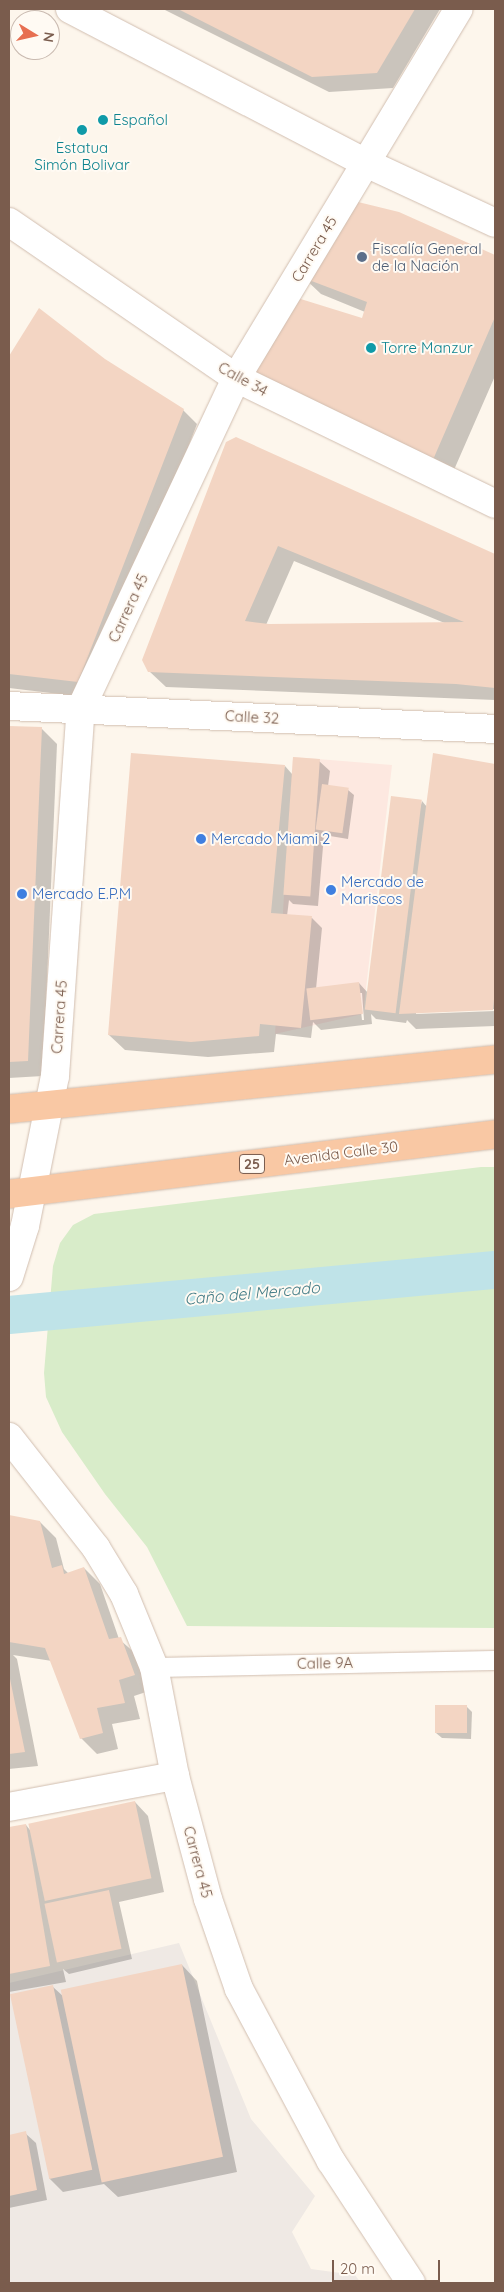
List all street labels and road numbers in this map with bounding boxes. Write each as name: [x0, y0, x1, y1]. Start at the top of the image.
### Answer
street label: Carrera 45: [287, 213, 341, 285]
street label: Calle 34: [215, 358, 271, 400]
street label: Carrera 45: [104, 571, 152, 645]
street label: Calle 32: [224, 707, 280, 727]
street label: Carrera 45: [47, 980, 71, 1054]
street label: Avenida Calle 30: [283, 1137, 399, 1169]
road number: 25: [238, 1152, 266, 1176]
street label: Calle 9A: [297, 1654, 353, 1672]
street label: Carrera 45: [180, 1824, 216, 1900]

